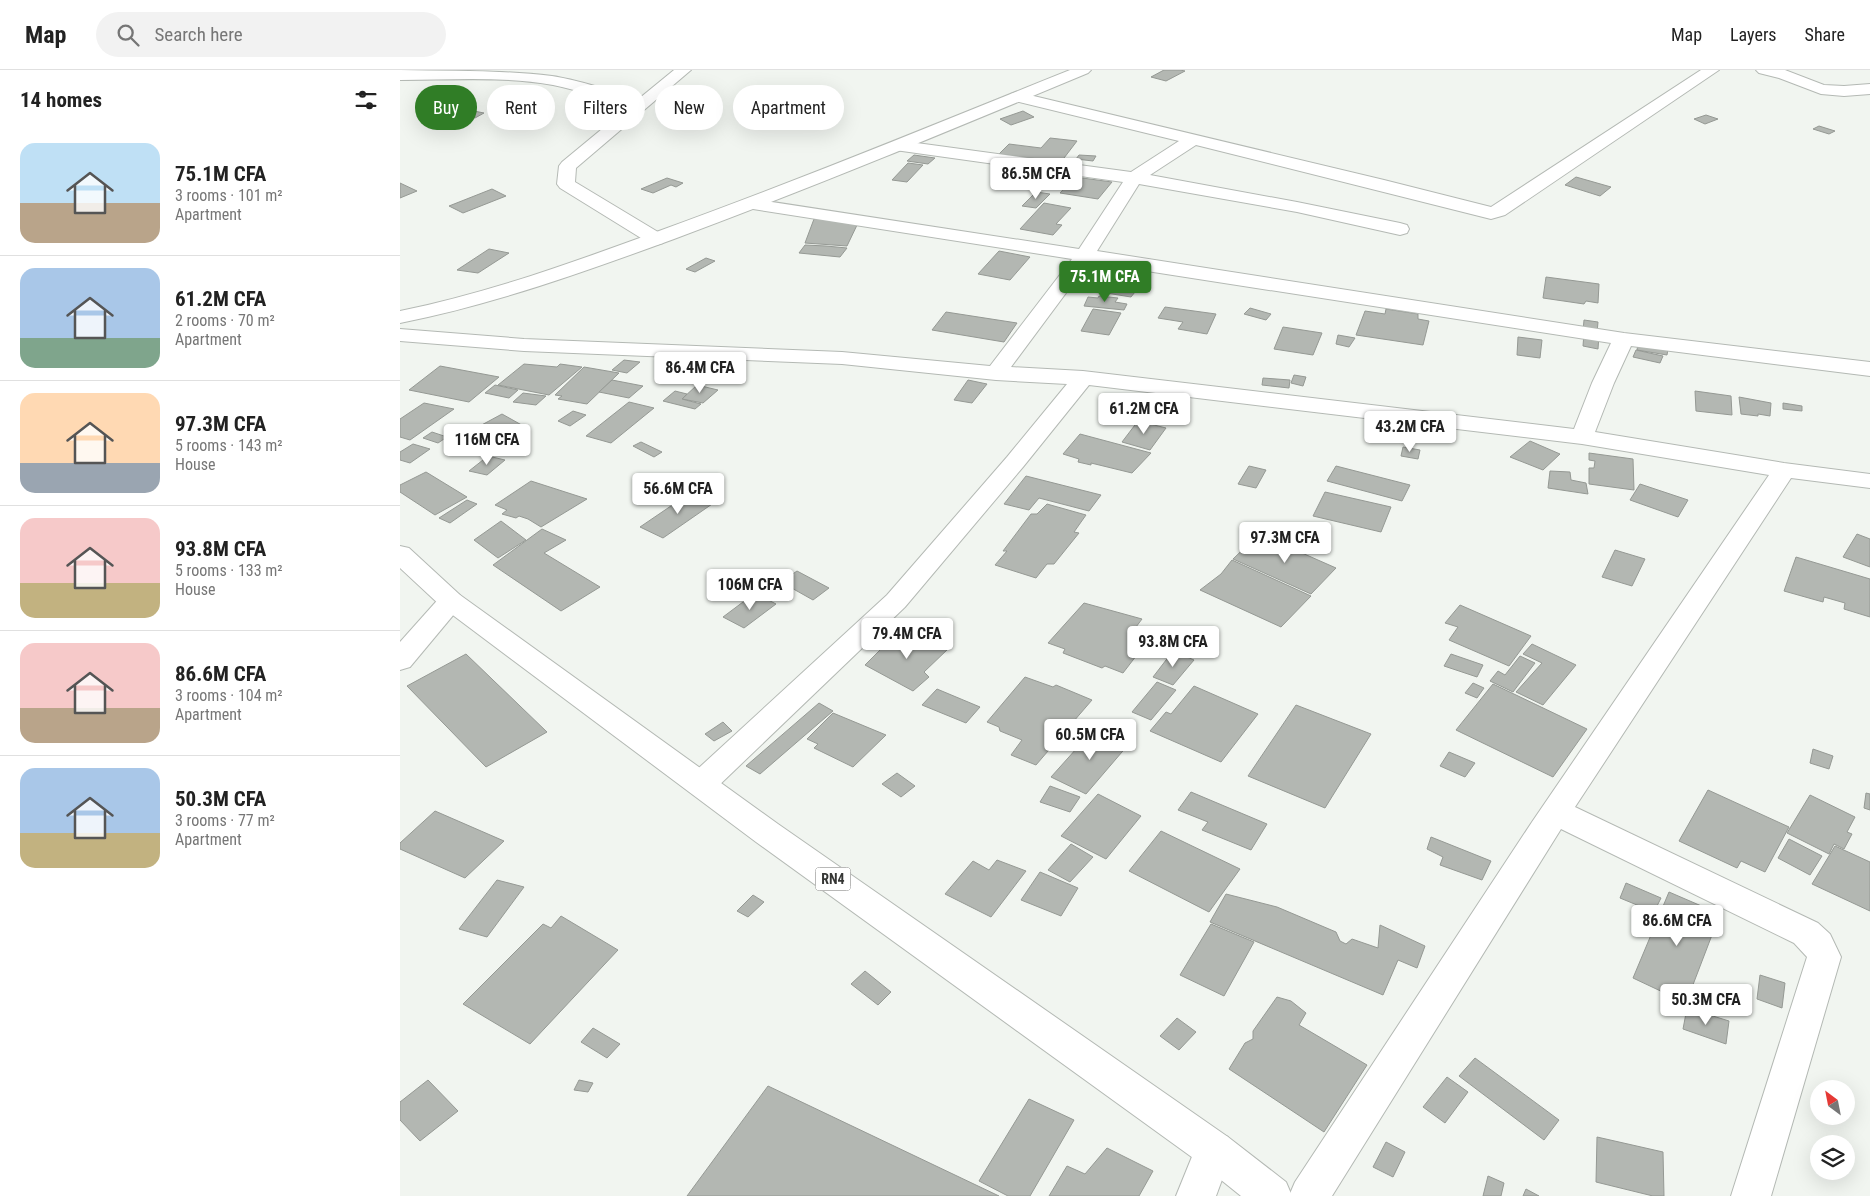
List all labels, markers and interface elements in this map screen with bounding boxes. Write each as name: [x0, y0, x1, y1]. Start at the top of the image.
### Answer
search box: [96, 12, 446, 57]
text: Map: [25, 21, 66, 49]
icon: search: [114, 21, 142, 49]
text: Search here: [154, 23, 243, 46]
text: Map: [1671, 24, 1702, 45]
text: Layers: [1730, 24, 1777, 45]
text: Share: [1805, 24, 1845, 45]
chip: Buy: [415, 85, 477, 130]
chip: Rent: [487, 85, 555, 130]
chip: Filters: [565, 85, 645, 130]
chip: New: [655, 85, 723, 130]
chip: Apartment: [733, 85, 844, 130]
icon: filters: [352, 86, 380, 114]
text: 14 homes: [20, 88, 102, 112]
pin: 86.5M CFA: [979, 158, 1093, 200]
text: 75.1M CFA: [175, 162, 266, 186]
icon: home: [60, 163, 120, 223]
text: 86.5M CFA: [1001, 164, 1071, 183]
text: 3 rooms · 101 m²: [175, 186, 283, 205]
text: Apartment: [175, 205, 242, 224]
pin: 75.1M CFA: [1048, 260, 1162, 303]
text: 75.1M CFA: [1070, 267, 1140, 286]
text: 61.2M CFA: [175, 287, 266, 311]
icon: home: [60, 288, 120, 348]
text: 2 rooms · 70 m²: [175, 311, 275, 330]
text: Apartment: [175, 330, 242, 349]
pin: 86.4M CFA: [643, 352, 757, 394]
text: 86.4M CFA: [665, 358, 735, 377]
pin: 61.2M CFA: [1087, 392, 1201, 435]
text: 61.2M CFA: [1109, 399, 1179, 418]
pin: 43.2M CFA: [1353, 410, 1467, 453]
text: 97.3M CFA: [175, 412, 266, 436]
icon: home: [60, 413, 120, 473]
text: 43.2M CFA: [1375, 417, 1445, 436]
pin: 116M CFA: [435, 424, 539, 466]
text: 116M CFA: [455, 430, 519, 449]
text: 5 rooms · 143 m²: [175, 436, 283, 455]
text: House: [175, 455, 215, 474]
pin: 56.6M CFA: [621, 472, 735, 515]
text: 56.6M CFA: [643, 479, 713, 498]
pin: 97.3M CFA: [1228, 522, 1342, 564]
text: 97.3M CFA: [1250, 528, 1320, 547]
text: 93.8M CFA: [175, 537, 266, 561]
icon: home: [60, 538, 120, 598]
text: 5 rooms · 133 m²: [175, 561, 283, 580]
pin: 106M CFA: [698, 568, 802, 611]
text: 106M CFA: [718, 575, 782, 594]
text: House: [175, 580, 215, 599]
pin: 79.4M CFA: [850, 618, 964, 660]
text: 79.4M CFA: [872, 624, 942, 643]
pin: 93.8M CFA: [1116, 626, 1230, 668]
text: 93.8M CFA: [1138, 632, 1208, 651]
text: 86.6M CFA: [175, 662, 266, 686]
icon: home: [60, 663, 120, 723]
text: 3 rooms · 104 m²: [175, 686, 283, 705]
text: Apartment: [175, 705, 242, 724]
pin: 60.5M CFA: [1033, 718, 1147, 761]
text: 60.5M CFA: [1055, 725, 1125, 744]
text: 50.3M CFA: [175, 787, 266, 811]
icon: home: [60, 788, 120, 848]
text: 3 rooms · 77 m²: [175, 811, 275, 830]
text: Apartment: [175, 830, 242, 849]
road number: RN4: [816, 868, 850, 891]
pin: 86.6M CFA: [1620, 904, 1734, 947]
text: 86.6M CFA: [1642, 911, 1712, 930]
pin: 50.3M CFA: [1649, 984, 1763, 1026]
text: 50.3M CFA: [1671, 990, 1741, 1009]
north arrow: [1810, 1080, 1855, 1125]
map controls: [1810, 1080, 1855, 1180]
button: layers: [1810, 1135, 1855, 1180]

